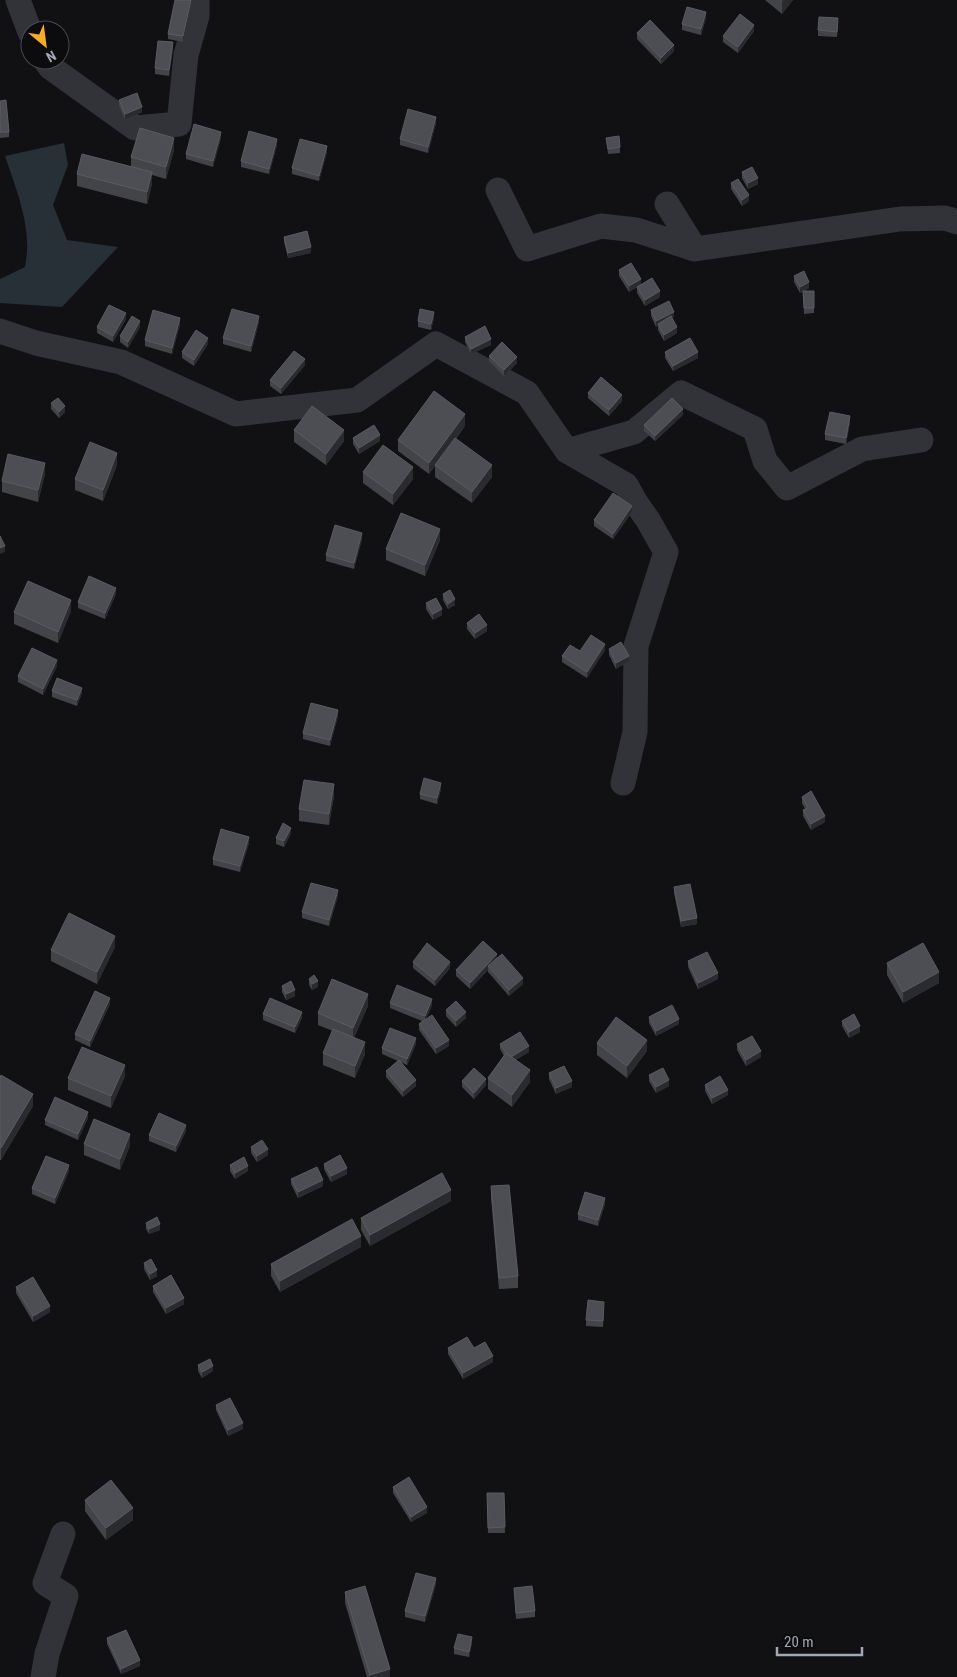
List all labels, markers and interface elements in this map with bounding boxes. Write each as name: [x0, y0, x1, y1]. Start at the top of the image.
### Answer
north arrow: [20, 20, 70, 70]
text: N: [44, 47, 59, 65]
scale bar: [777, 1624, 862, 1656]
text: 20 m: [784, 1633, 814, 1651]

